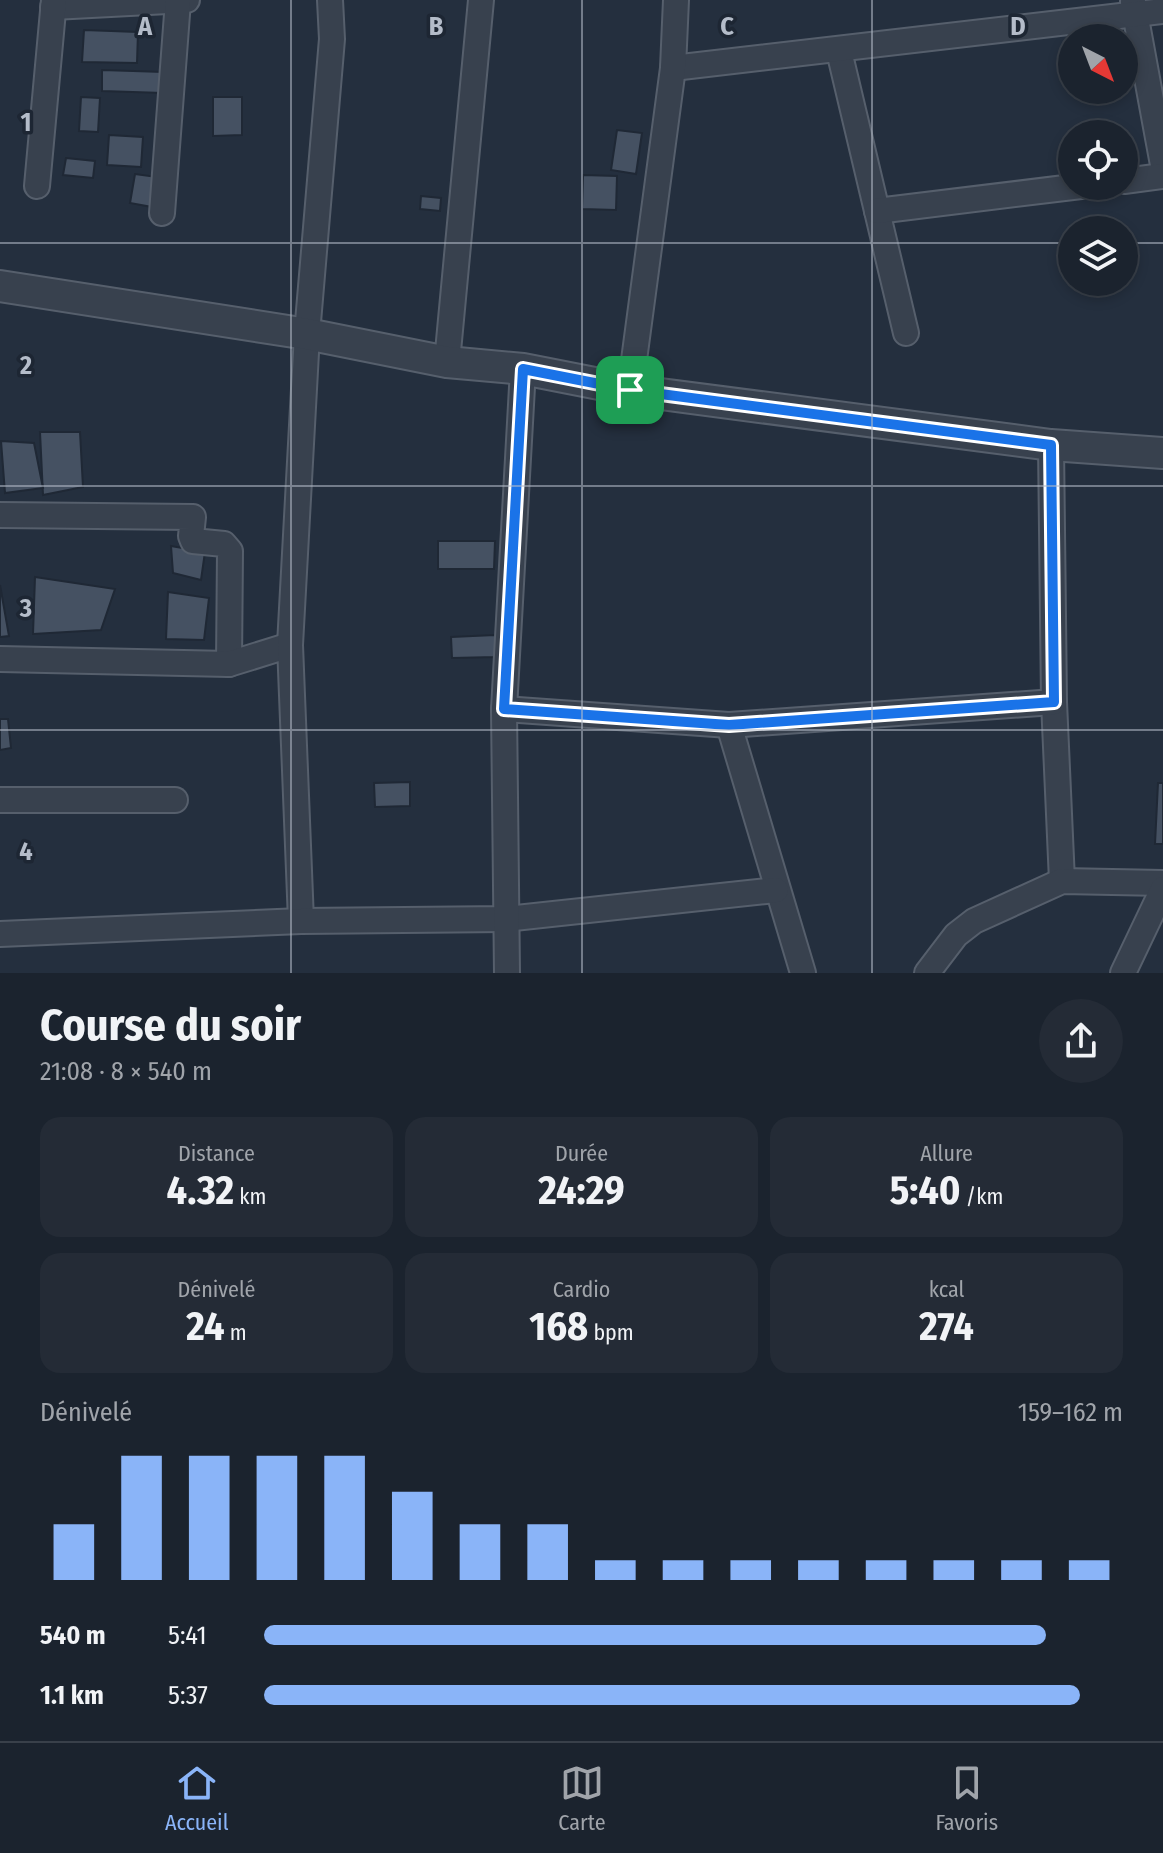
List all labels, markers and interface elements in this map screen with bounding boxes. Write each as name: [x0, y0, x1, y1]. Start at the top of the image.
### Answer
text: A: [137, 11, 153, 42]
text: B: [429, 11, 444, 42]
text: C: [720, 11, 734, 42]
text: D: [1010, 11, 1026, 42]
north arrow: [1058, 24, 1138, 104]
map controls: [1058, 24, 1138, 296]
text: 1: [21, 107, 32, 138]
button: locate: [1058, 120, 1138, 200]
button: layers: [1058, 216, 1138, 296]
text: 2: [19, 350, 32, 381]
pin: [596, 356, 664, 424]
icon: arrive: [608, 368, 652, 412]
text: 3: [19, 593, 32, 624]
text: 4: [19, 836, 33, 867]
text: Course du soir: [40, 999, 301, 1052]
button: share: [1039, 999, 1123, 1083]
text: 21:08 · 8 × 540 m: [40, 1056, 212, 1087]
text: Distance: [178, 1140, 255, 1167]
text: Durée: [555, 1140, 608, 1167]
text: Allure: [920, 1140, 973, 1167]
text: 4.32: [167, 1167, 234, 1215]
text: 24:29: [538, 1167, 625, 1215]
text: 5:40: [890, 1167, 961, 1215]
text: km: [234, 1183, 266, 1210]
text: /km: [961, 1183, 1003, 1210]
text: Dénivelé: [178, 1276, 255, 1303]
text: Cardio: [553, 1276, 610, 1303]
text: kcal: [929, 1276, 964, 1303]
text: 24: [186, 1303, 225, 1351]
text: 168: [529, 1303, 588, 1351]
text: 274: [919, 1303, 974, 1351]
text: m: [225, 1319, 247, 1346]
text: bpm: [588, 1319, 634, 1346]
text: Dénivelé: [40, 1397, 132, 1428]
text: 159–162 m: [1018, 1397, 1123, 1428]
text: 540 m: [40, 1620, 106, 1651]
text: 5:41: [168, 1620, 207, 1651]
text: 1.1 km: [40, 1680, 104, 1711]
text: 5:37: [168, 1680, 208, 1711]
tab: Accueil: [165, 1761, 228, 1836]
tab: Carte: [558, 1761, 606, 1836]
tab: Favoris: [935, 1761, 998, 1836]

